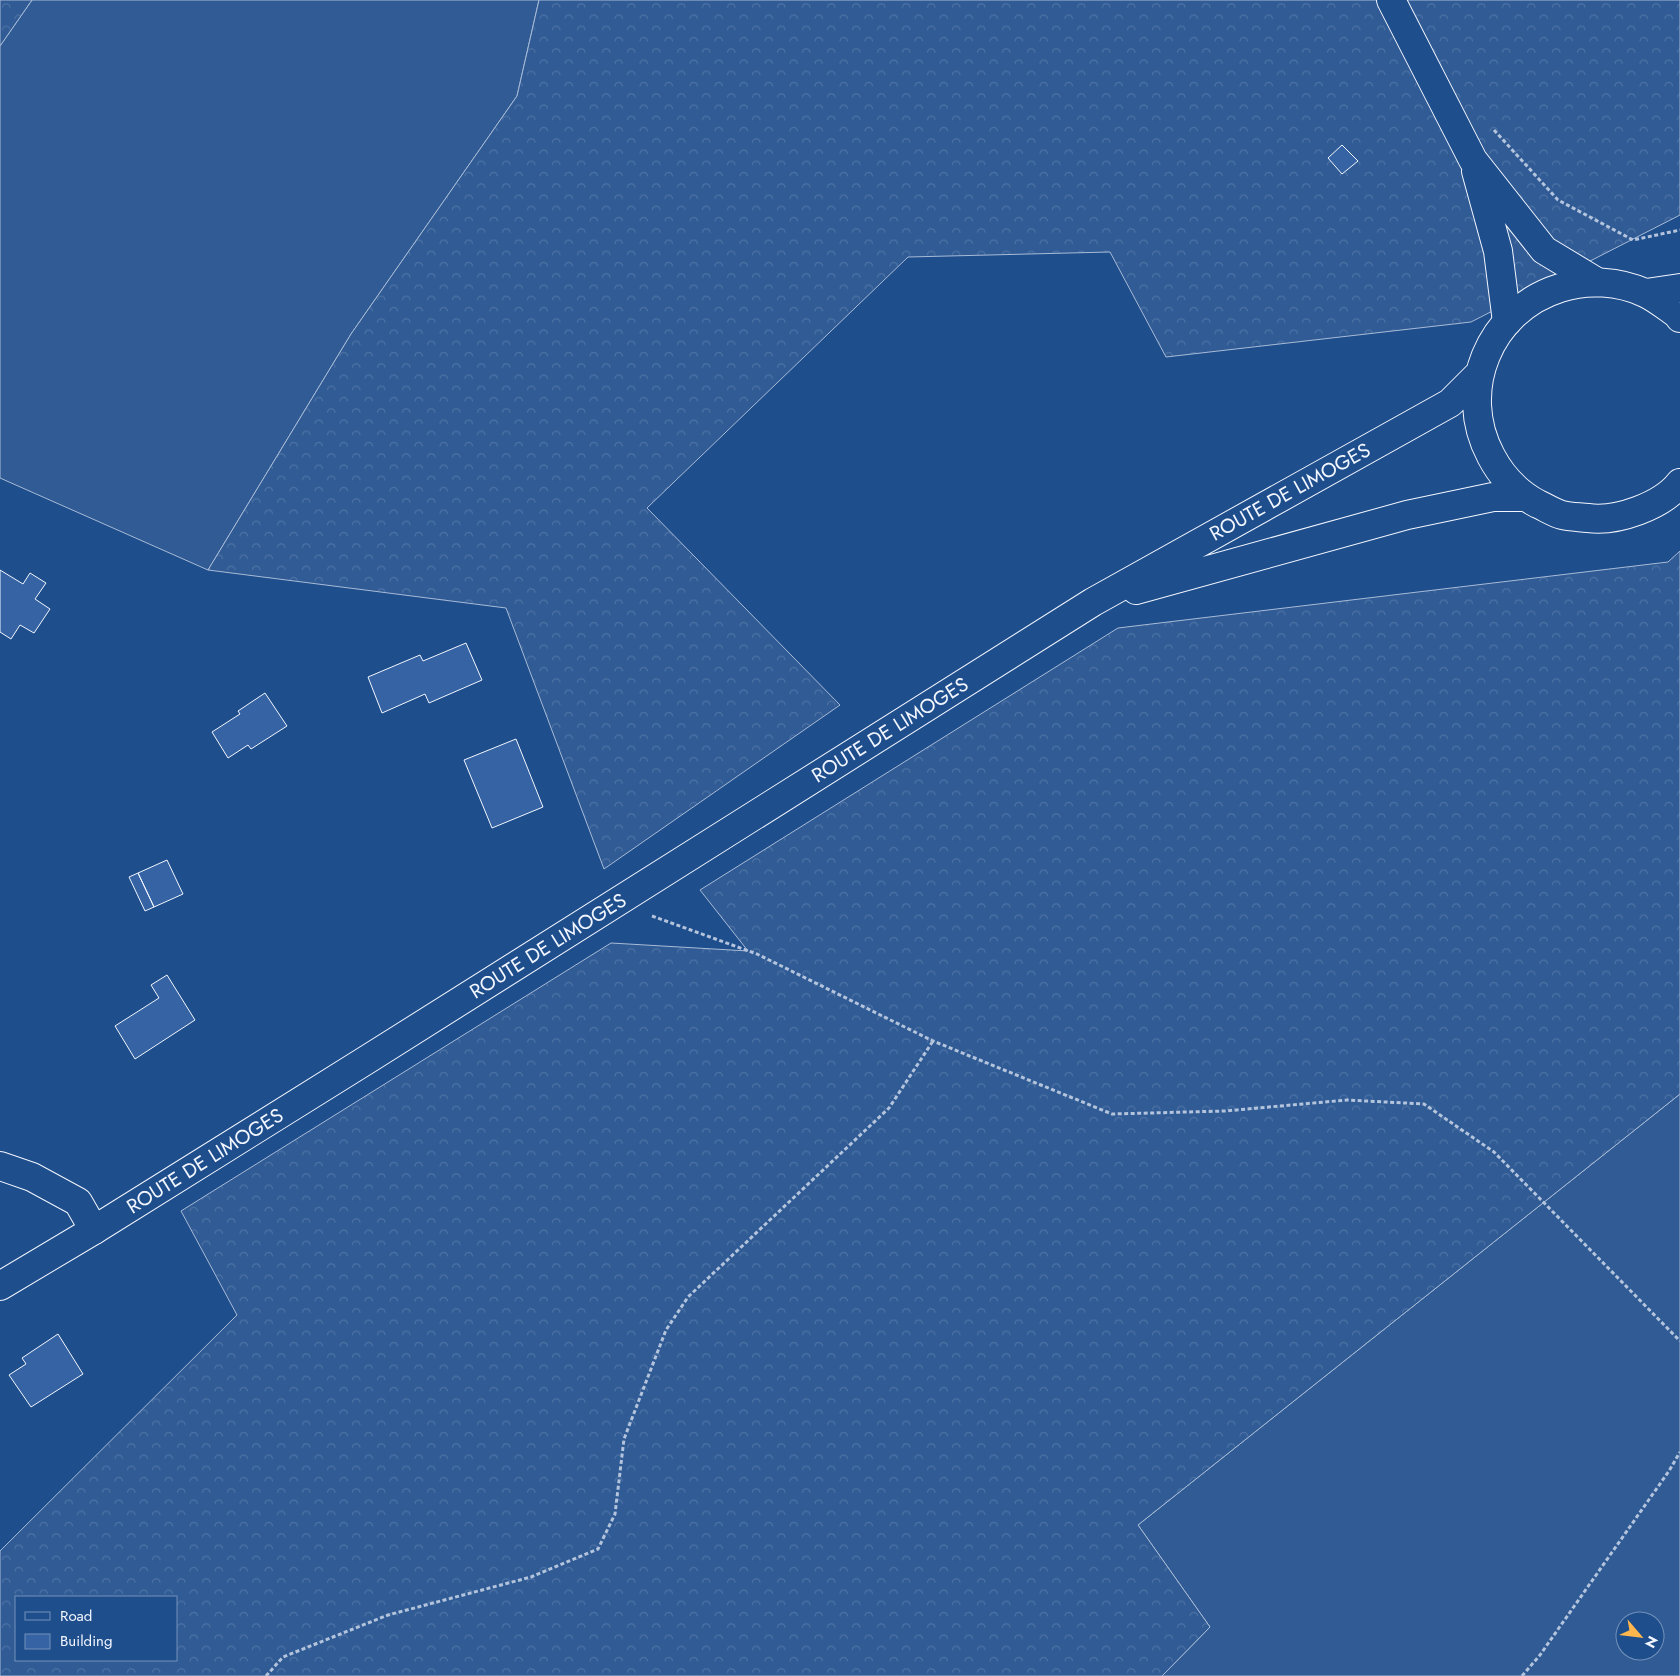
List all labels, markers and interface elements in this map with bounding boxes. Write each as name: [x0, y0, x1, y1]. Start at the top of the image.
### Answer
street label: ROUTE DE LIMOGES: [1204, 436, 1376, 548]
street label: ROUTE DE LIMOGES: [806, 670, 974, 790]
street label: ROUTE DE LIMOGES: [464, 886, 632, 1006]
street label: ROUTE DE LIMOGES: [121, 1101, 289, 1221]
legend: [15, 1596, 178, 1661]
text: Road: [60, 1605, 92, 1627]
north arrow: [1615, 1611, 1665, 1661]
text: Building: [60, 1630, 112, 1652]
text: N: [1640, 1632, 1663, 1652]

